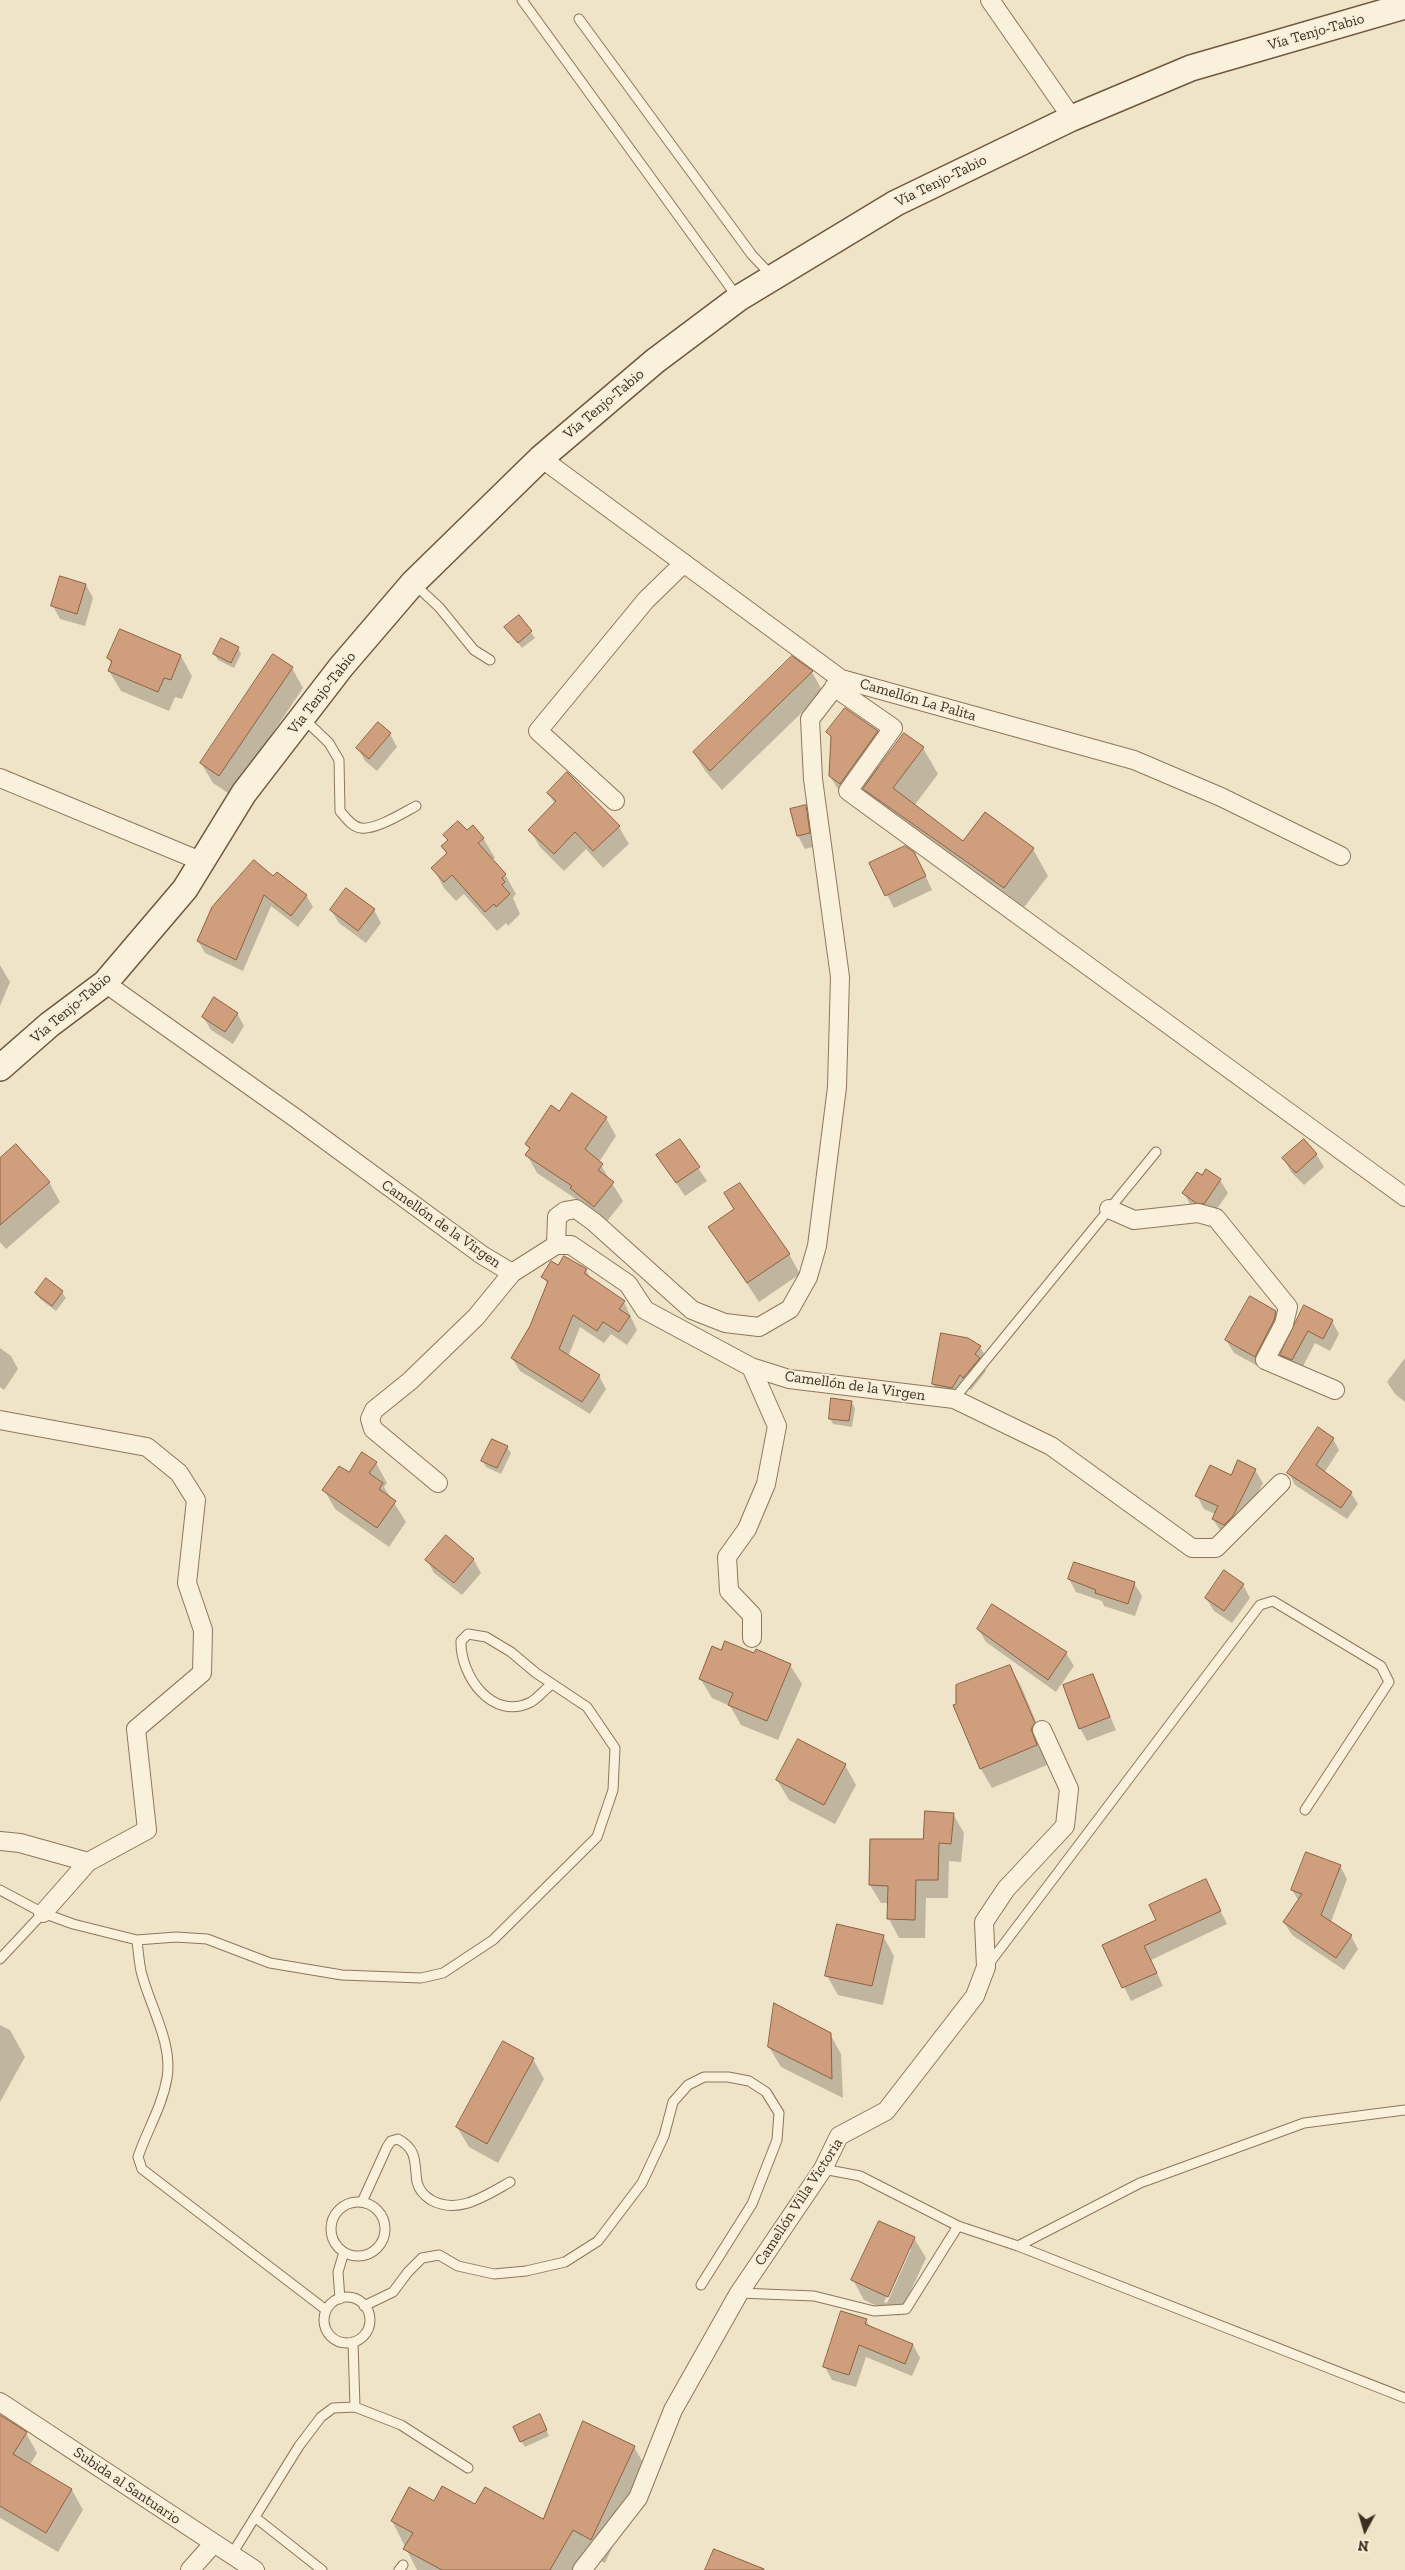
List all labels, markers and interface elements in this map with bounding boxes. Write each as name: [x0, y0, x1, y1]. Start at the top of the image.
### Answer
street label: Vía Tenjo-Tabio: [1266, 10, 1366, 54]
street label: Vía Tenjo-Tabio: [892, 151, 990, 211]
street label: Vía Tenjo-Tabio: [560, 365, 648, 443]
street label: Vía Tenjo-Tabio: [284, 648, 360, 738]
street label: Camellón La Palita: [858, 675, 978, 725]
street label: Vía Tenjo-Tabio: [27, 969, 115, 1047]
street label: Camellón de la Virgen: [378, 1176, 504, 1272]
street label: Camellón de la Virgen: [784, 1367, 926, 1405]
street label: Camellón Villa Victoria: [751, 2135, 847, 2269]
street label: Subida al Santuario: [70, 2443, 184, 2529]
north arrow: [1340, 2505, 1390, 2555]
text: N: [1357, 2536, 1370, 2554]

